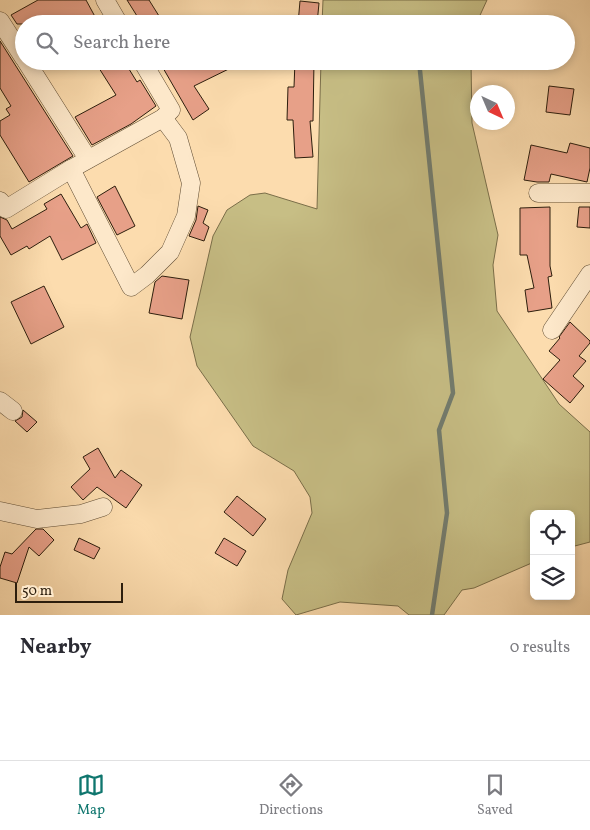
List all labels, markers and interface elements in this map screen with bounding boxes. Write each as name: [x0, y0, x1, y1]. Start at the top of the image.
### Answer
search box: [15, 15, 575, 70]
icon: search: [33, 29, 61, 57]
text: Search here: [73, 30, 170, 56]
north arrow: [470, 85, 515, 130]
map controls: [530, 510, 575, 600]
button: locate: [530, 510, 575, 555]
button: layers: [530, 555, 575, 600]
scale bar: [15, 580, 122, 603]
text: 50 m: [22, 582, 52, 601]
text: Nearby: [20, 633, 91, 662]
text: 0 results: [510, 637, 570, 659]
tab: Map: [77, 771, 105, 820]
tab: Directions: [259, 771, 323, 820]
tab: Saved: [477, 771, 513, 820]

